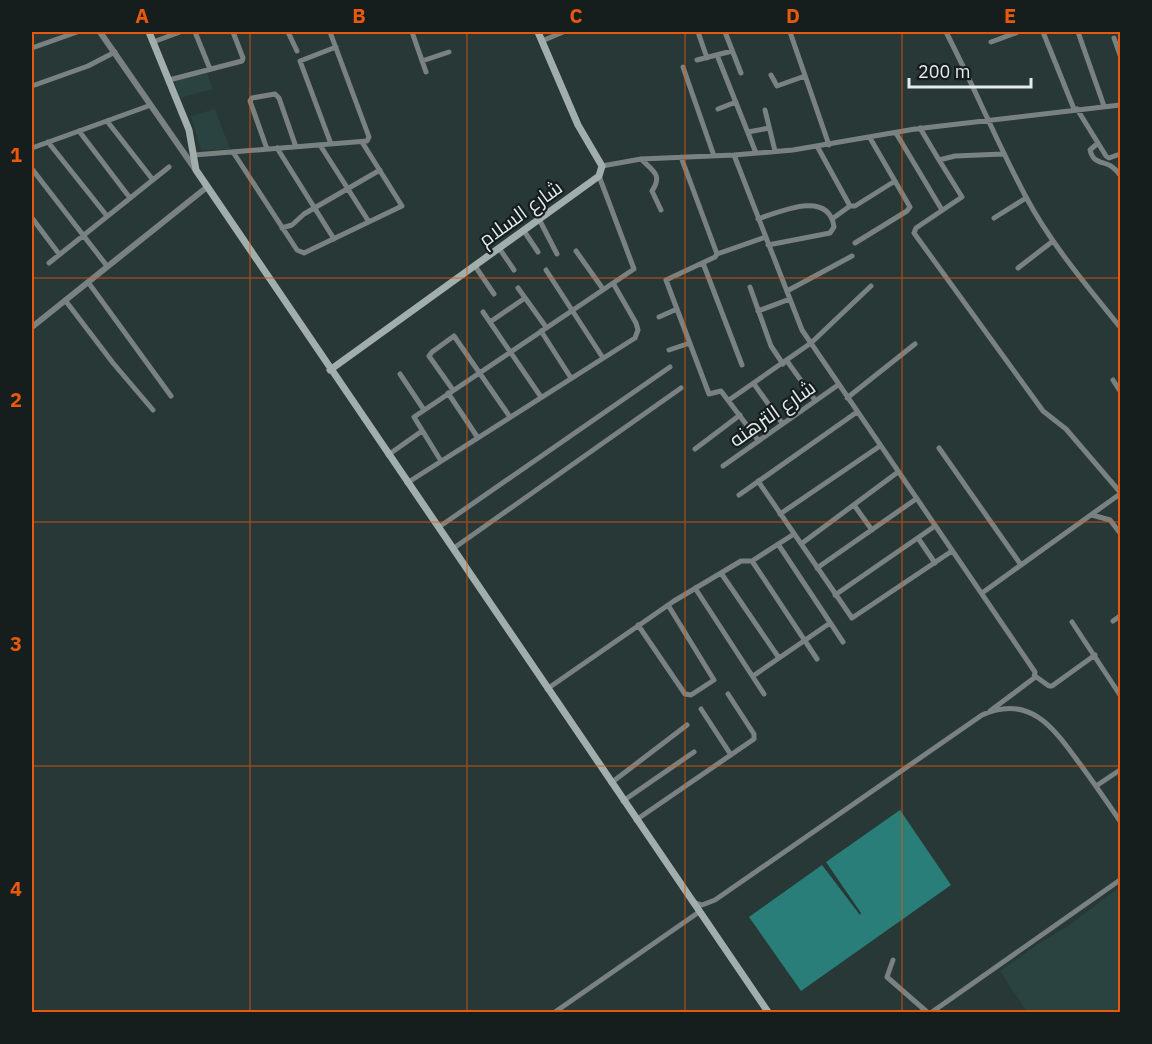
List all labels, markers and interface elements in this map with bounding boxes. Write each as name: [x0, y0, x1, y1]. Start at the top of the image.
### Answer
text: A: [135, 2, 149, 29]
text: B: [352, 2, 366, 29]
text: C: [569, 2, 583, 29]
text: D: [786, 2, 800, 29]
text: E: [1004, 2, 1016, 29]
scale bar: [909, 51, 1030, 89]
text: 200 m: [918, 60, 970, 83]
text: 1: [10, 141, 22, 168]
street label: شارع السلام: [473, 173, 568, 253]
street label: شارع الترهنه: [723, 373, 821, 453]
text: 2: [10, 386, 22, 413]
text: 3: [10, 630, 22, 657]
text: 4: [10, 875, 22, 902]

